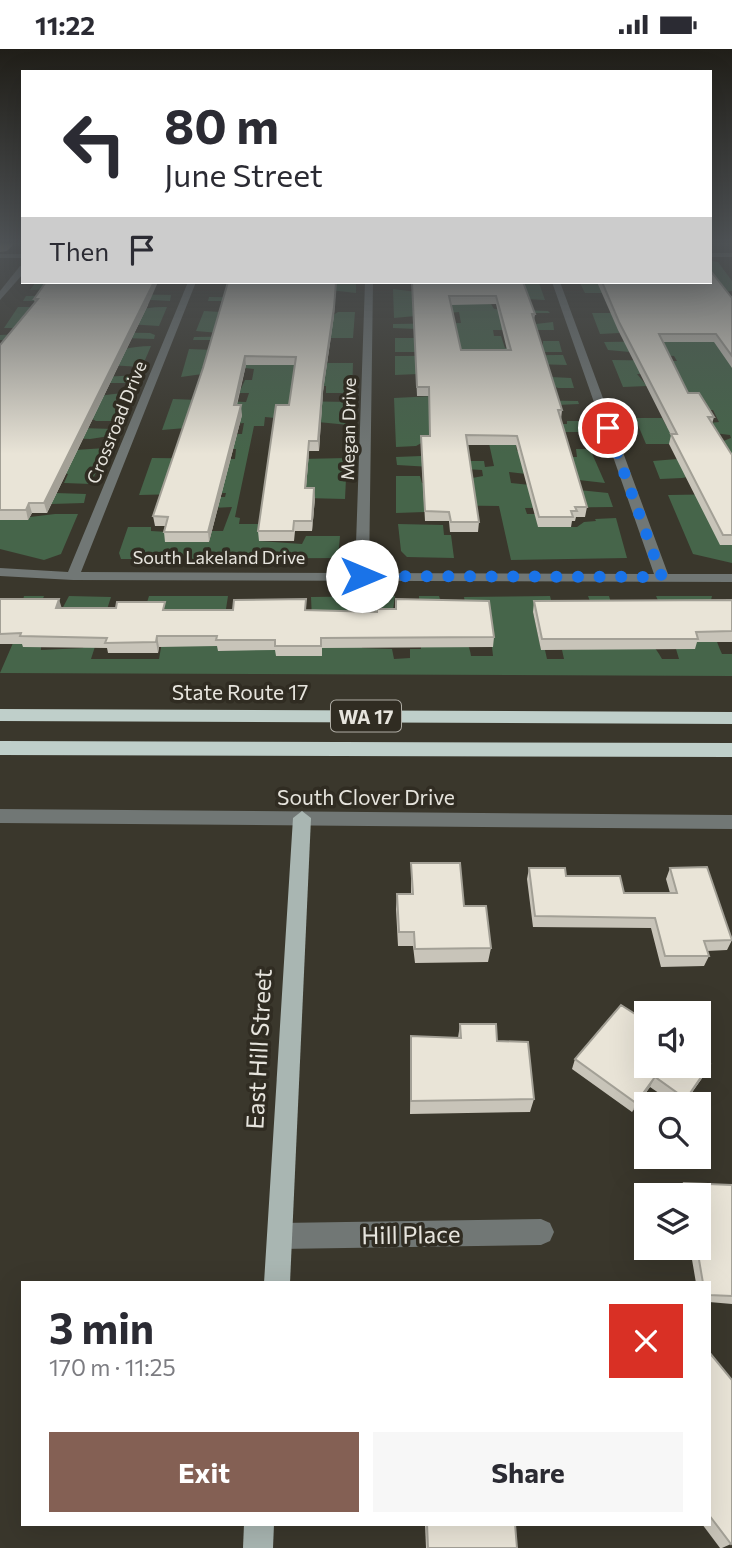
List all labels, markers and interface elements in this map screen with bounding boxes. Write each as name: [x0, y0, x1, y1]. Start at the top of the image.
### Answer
text: 11:22: [35, 9, 95, 40]
text: 80 m: [164, 94, 279, 154]
icon: left: [49, 98, 140, 189]
text: June Street: [164, 154, 323, 194]
icon: arrive: [123, 231, 161, 269]
text: Then: [49, 235, 109, 266]
street label: Crossroad Drive: [81, 357, 151, 487]
street label: Megan Drive: [336, 377, 360, 481]
pin: [578, 398, 638, 458]
icon: arrive: [589, 409, 627, 447]
position arrow: [325, 539, 399, 613]
street label: South Lakeland Drive: [133, 546, 305, 568]
street label: State Route 17: [172, 679, 308, 704]
road number: WA 17: [331, 701, 401, 731]
street label: South Clover Drive: [277, 784, 455, 809]
street label: East Hill Street: [239, 968, 277, 1130]
map controls: [634, 1001, 711, 1260]
button: sound: [634, 1001, 711, 1078]
button: search: [634, 1092, 711, 1169]
button: layers: [634, 1183, 711, 1260]
street label: Hill Place: [361, 1219, 461, 1249]
text: 3 min: [49, 1301, 154, 1353]
button: close: [609, 1304, 683, 1378]
text: 170 m · 11:25: [49, 1353, 176, 1381]
button: Exit: [49, 1432, 359, 1512]
button: Share: [373, 1432, 683, 1512]

